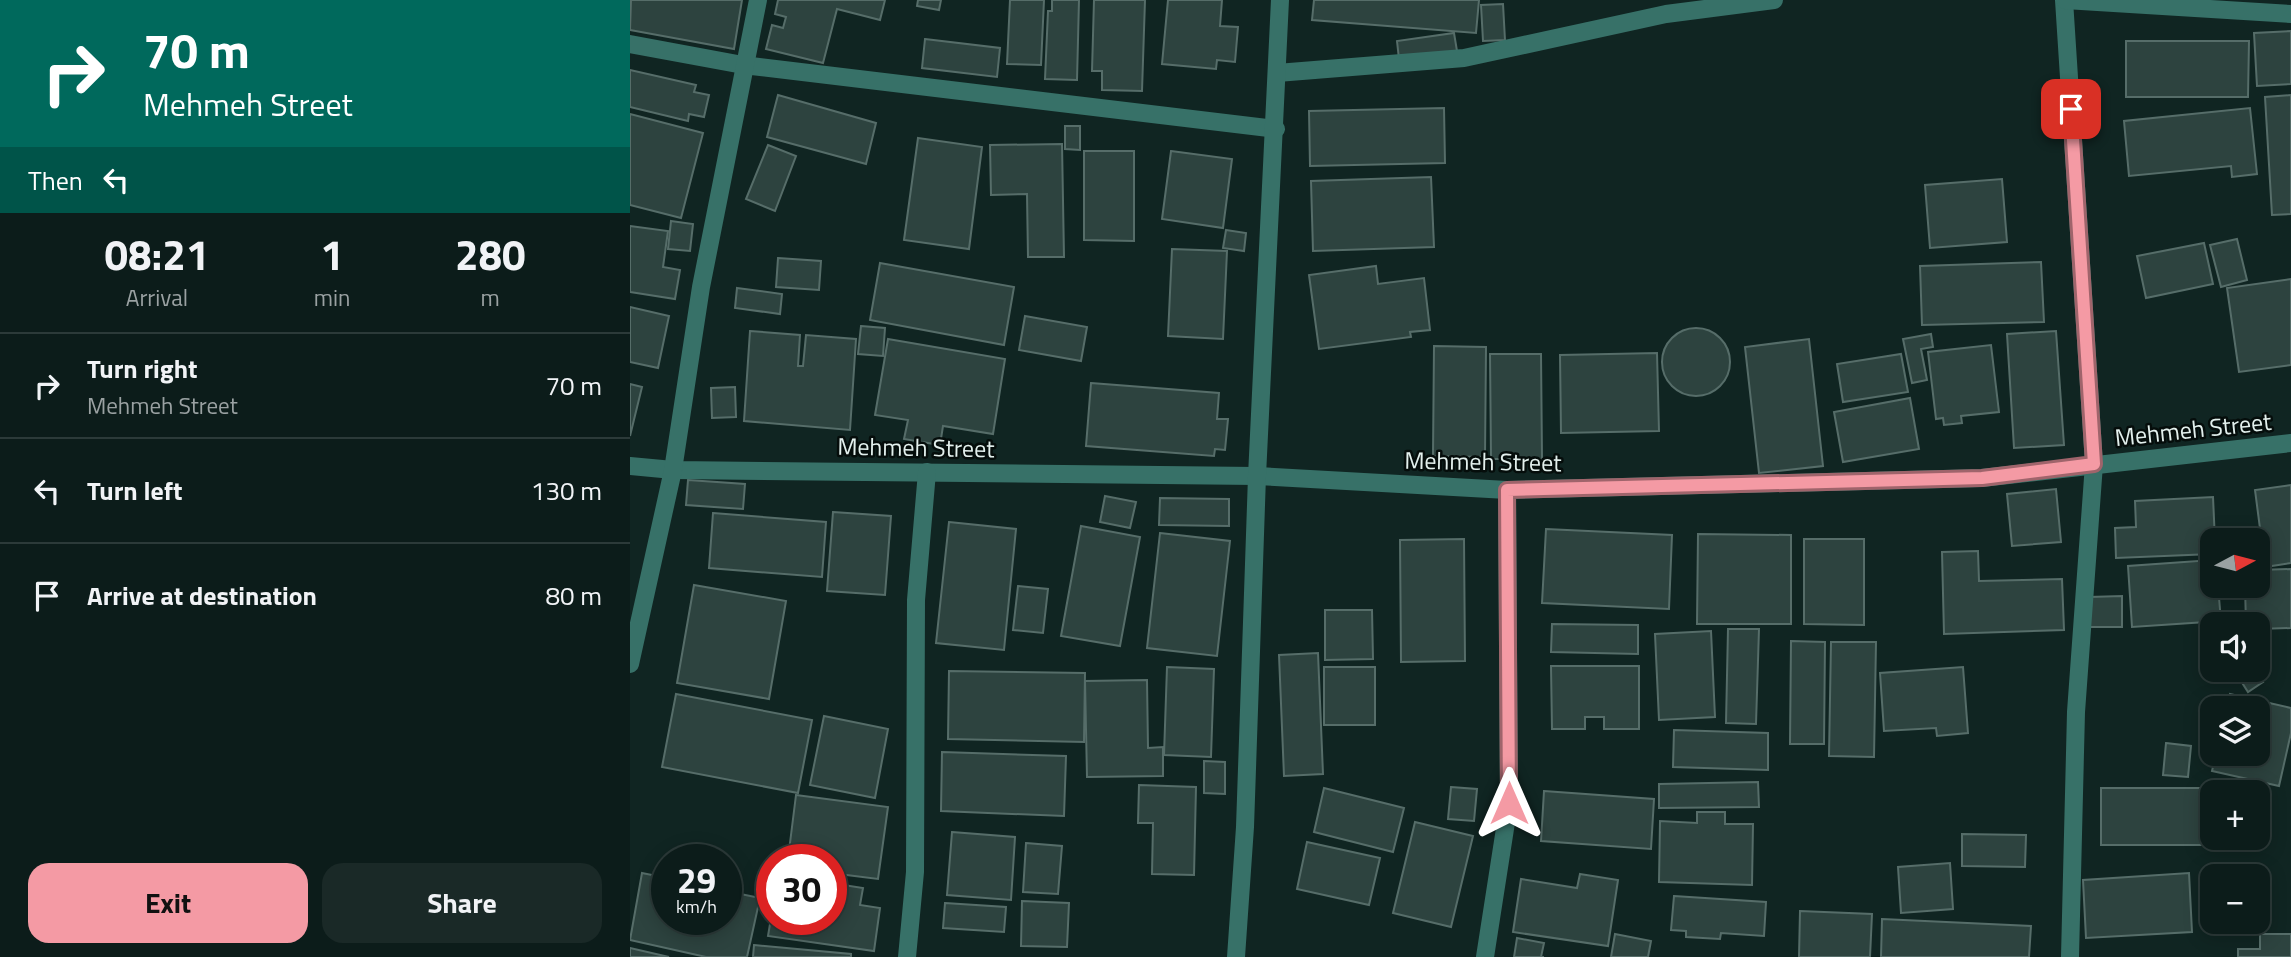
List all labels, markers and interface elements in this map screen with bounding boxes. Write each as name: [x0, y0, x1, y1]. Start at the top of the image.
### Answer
text: 70 m: [143, 12, 250, 87]
icon: right: [28, 28, 119, 119]
pin: [2041, 79, 2101, 139]
text: Mehmeh Street: [143, 80, 353, 128]
icon: arrive: [2052, 90, 2090, 128]
text: Then: [28, 161, 83, 200]
icon: left: [97, 161, 135, 199]
text: 08:21: [104, 222, 209, 286]
text: 1: [320, 222, 344, 286]
text: 280: [455, 222, 525, 286]
text: Arrival: [126, 280, 188, 315]
text: min: [314, 280, 350, 315]
text: m: [481, 280, 500, 315]
text: Turn right: [87, 349, 198, 388]
text: 70 m: [545, 366, 602, 405]
icon: right: [28, 367, 66, 405]
text: Mehmeh Street: [87, 388, 238, 423]
street label: Mehmeh Street: [2113, 403, 2274, 455]
street label: Mehmeh Street: [837, 428, 996, 466]
street label: Mehmeh Street: [1404, 442, 1563, 480]
text: Turn left: [87, 471, 182, 510]
text: 130 m: [531, 471, 602, 510]
icon: left: [28, 472, 66, 510]
north arrow: [2200, 528, 2270, 598]
map controls: [2200, 528, 2270, 934]
text: Arrive at destination: [87, 576, 317, 615]
text: 80 m: [545, 576, 602, 615]
icon: arrive: [28, 577, 66, 615]
button: sound: [2200, 612, 2270, 682]
button: layers: [2200, 696, 2270, 766]
position arrow: [1472, 766, 1546, 840]
button: +: [2200, 780, 2270, 850]
speed limit sign: 30: [756, 844, 847, 935]
text: 29: [677, 853, 716, 907]
button: Exit: [28, 863, 308, 943]
button: Share: [322, 863, 602, 943]
button: −: [2200, 864, 2270, 934]
text: km/h: [676, 893, 717, 920]

